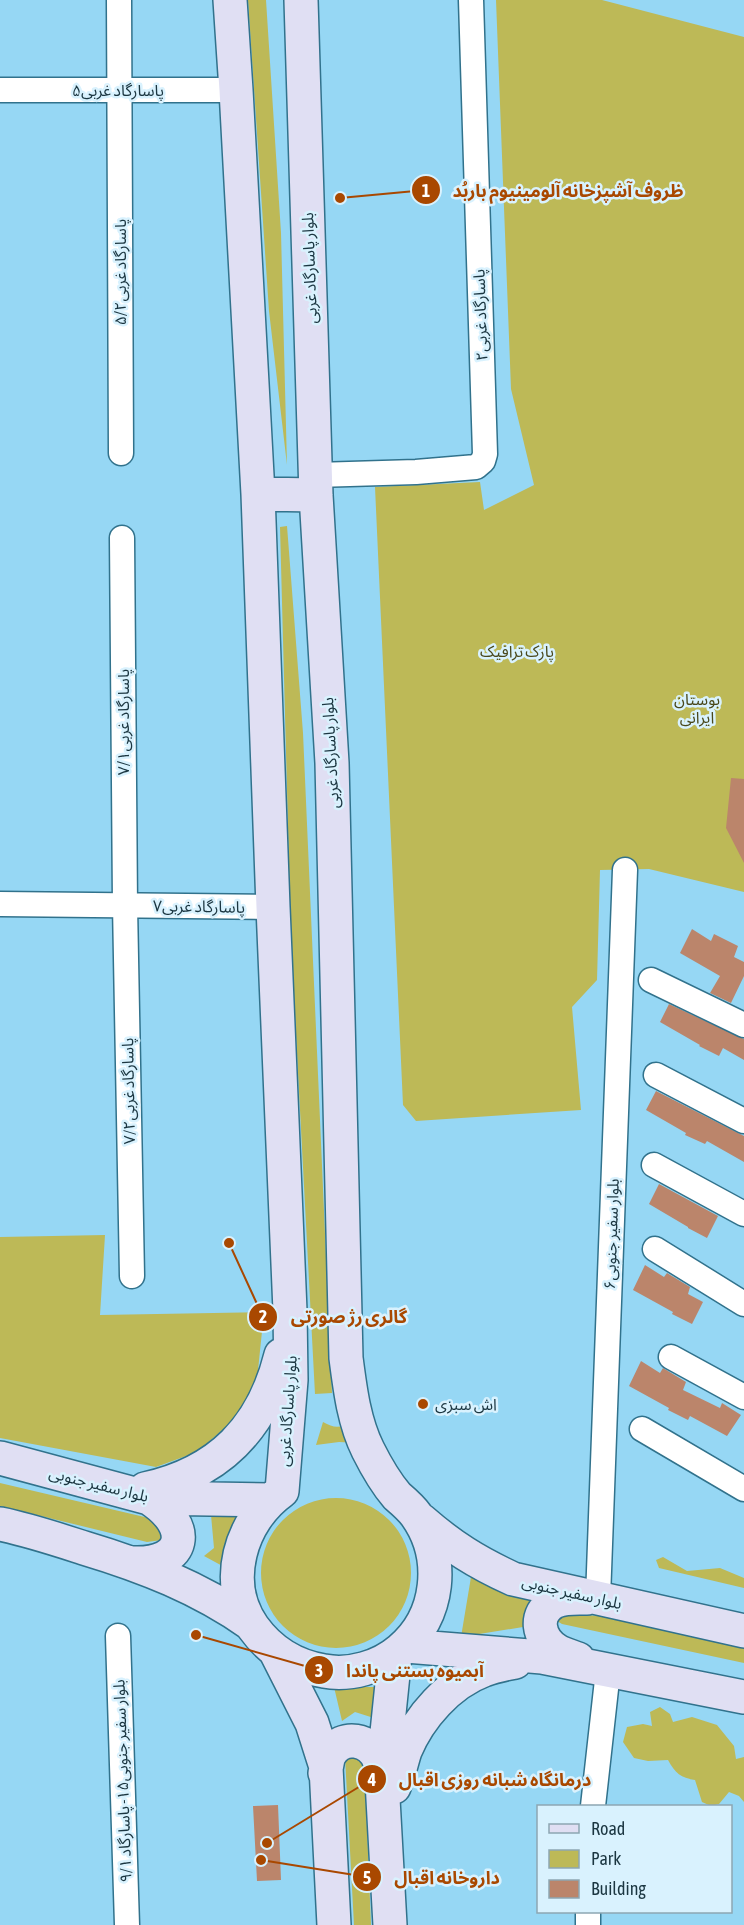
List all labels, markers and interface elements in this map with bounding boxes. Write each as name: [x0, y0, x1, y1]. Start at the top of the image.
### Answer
street label: پاسارگاد غربی۵: [72, 81, 164, 101]
callout: ظروف آشپزخانه آلومینیوم باربُد: [411, 172, 696, 208]
text: 1: [422, 180, 430, 201]
text: ظروف آشپزخانه آلومینیوم باربُد: [453, 180, 683, 204]
street label: بلوار پاسارگاد غربی: [298, 212, 322, 324]
street label: پاسارگاد غربی۵/۲: [111, 219, 131, 325]
street label: پاسارگاد غربی۲: [469, 269, 493, 361]
park label: پارک ترافیک: [480, 642, 554, 662]
street label: پاسارگاد غربی۷/۱: [114, 669, 134, 775]
park label: بوستان ایرانی: [674, 690, 720, 727]
street label: بلوار پاسارگاد غربی: [318, 697, 344, 809]
street label: پاسارگاد غربی۷: [153, 896, 245, 918]
street label: پاسارگاد غربی۷/۲: [118, 1037, 140, 1144]
street label: بلوار سفیر جنوبی۶: [600, 1178, 623, 1290]
callout: گالری رژ صورتی: [248, 1299, 419, 1335]
text: 2: [259, 1306, 267, 1327]
text: گالری رژ صورتی: [291, 1306, 408, 1328]
street label: بلوار پاسارگاد غربی: [274, 1355, 302, 1467]
place label: اش سبزی: [435, 1395, 497, 1414]
marker: اش سبزی: [416, 1397, 430, 1411]
street label: بلوار سفیر جنوبی: [47, 1463, 151, 1506]
street label: بلوار سفیر جنوبی: [520, 1572, 624, 1613]
callout: آبمیوه بستنی پاندا: [304, 1652, 496, 1688]
text: 3: [315, 1660, 323, 1681]
text: آبمیوه بستنی پاندا: [346, 1660, 485, 1683]
street label: بلوار سفیر جنوبی۱۵- پاسارگاد ۹/۱: [109, 1679, 137, 1883]
callout: درمانگاه شبانه روزی اقبال: [357, 1761, 604, 1797]
text: 4: [367, 1769, 376, 1790]
text: درمانگاه شبانه روزی اقبال: [399, 1769, 591, 1791]
legend: [537, 1805, 732, 1913]
text: Road: [591, 1818, 625, 1839]
text: Park: [591, 1848, 621, 1869]
callout: داروخانه اقبال: [352, 1859, 512, 1895]
text: 5: [363, 1867, 371, 1888]
text: داروخانه اقبال: [394, 1867, 500, 1889]
text: Building: [591, 1878, 646, 1899]

